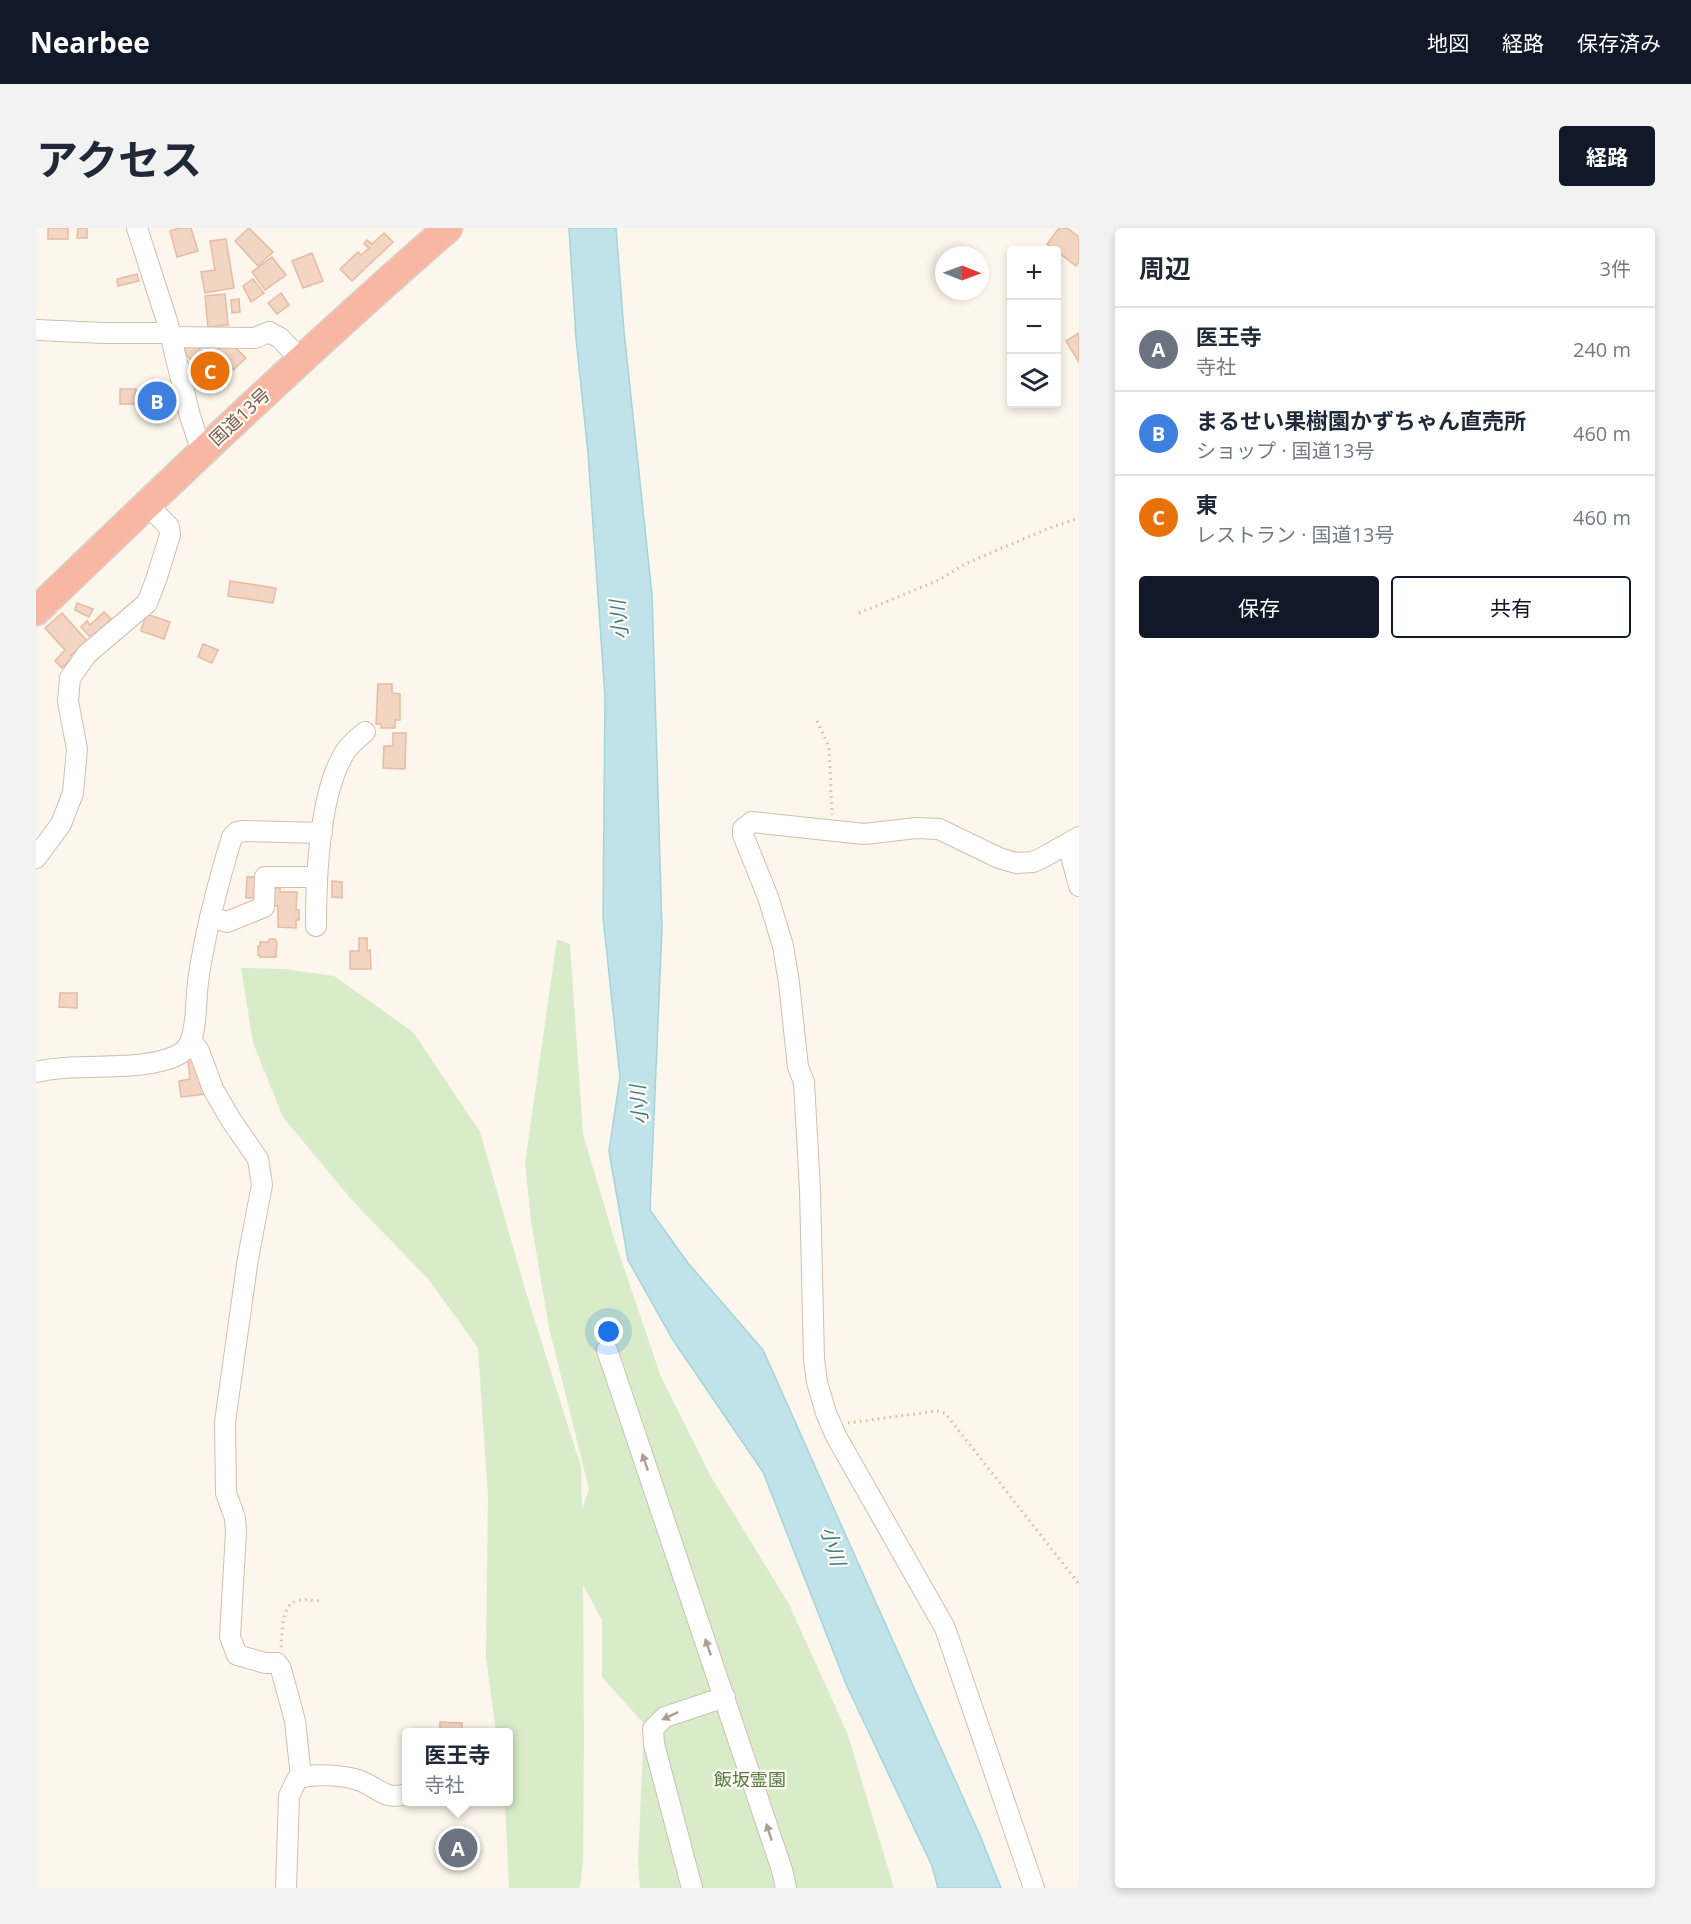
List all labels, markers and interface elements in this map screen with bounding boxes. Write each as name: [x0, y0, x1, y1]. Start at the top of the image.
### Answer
text: Nearbee: [30, 23, 150, 61]
text: 地図: [1427, 29, 1469, 57]
text: 経路: [1502, 29, 1544, 57]
text: 保存済み: [1577, 29, 1661, 57]
button: 経路: [1559, 126, 1655, 186]
text: アクセス: [36, 130, 202, 187]
north arrow: [935, 246, 989, 300]
map controls: [1007, 246, 1061, 408]
button: +: [1007, 246, 1061, 300]
text: 周辺: [1139, 250, 1191, 286]
text: 3件: [1600, 255, 1631, 282]
button: −: [1007, 300, 1061, 354]
text: 医王寺: [1196, 321, 1262, 351]
text: A: [1152, 336, 1165, 363]
text: 240 m: [1573, 336, 1631, 363]
pin: C: [190, 348, 230, 394]
text: 寺社: [1196, 353, 1236, 380]
button: layers: [1007, 354, 1061, 408]
pin: B: [138, 378, 176, 423]
street label: 国道13号: [204, 382, 275, 450]
text: まるせい果樹園かずちゃん直売所: [1196, 405, 1526, 435]
text: B: [1152, 420, 1165, 447]
text: 460 m: [1573, 420, 1631, 447]
text: ショップ · 国道13号: [1196, 437, 1375, 464]
text: 東: [1196, 489, 1218, 519]
text: C: [1152, 504, 1165, 531]
text: 460 m: [1573, 504, 1631, 531]
text: レストラン · 国道13号: [1196, 521, 1395, 548]
button: 保存: [1139, 576, 1379, 638]
button: 共有: [1391, 576, 1631, 638]
water label: 小川: [603, 597, 634, 641]
water label: 小川: [623, 1082, 653, 1126]
your location: [594, 1317, 623, 1346]
one-way arrow: [640, 1453, 649, 1471]
water label: 小川: [815, 1523, 853, 1571]
one-way arrow: [702, 1638, 712, 1656]
one-way arrow: [660, 1711, 678, 1721]
popup: [402, 1728, 513, 1806]
text: 医王寺: [424, 1739, 491, 1769]
park label: 飯坂霊園: [714, 1767, 786, 1791]
text: 寺社: [424, 1771, 464, 1798]
one-way arrow: [764, 1823, 774, 1841]
pin: A: [438, 1826, 478, 1870]

